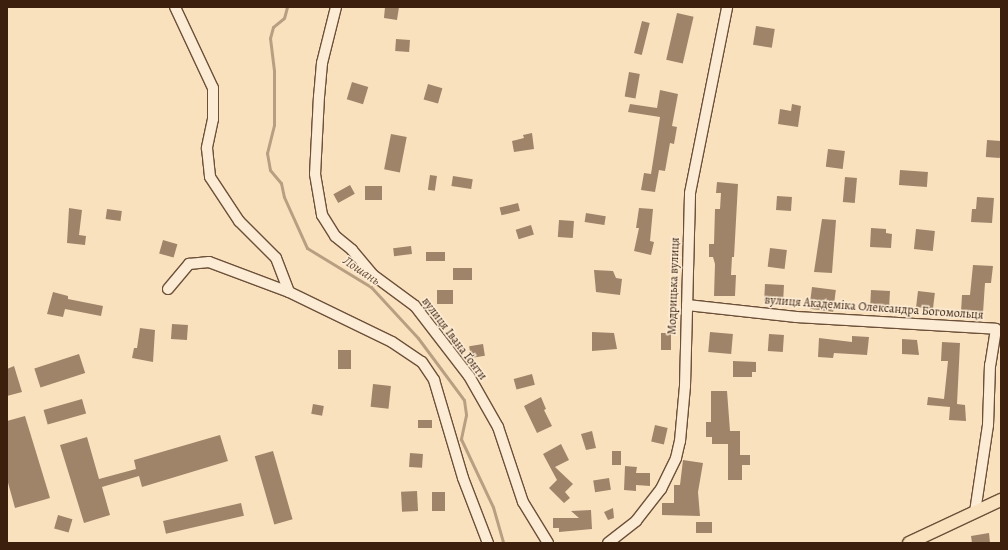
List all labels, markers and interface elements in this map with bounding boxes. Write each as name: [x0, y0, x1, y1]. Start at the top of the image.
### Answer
street label: Модрицька вулиця: [665, 237, 683, 335]
water label: Лошань: [340, 253, 382, 289]
street label: вулиця Академіка Олександра Богомольця: [764, 293, 984, 323]
street label: вулиця Івана Ґонти: [418, 295, 490, 383]

